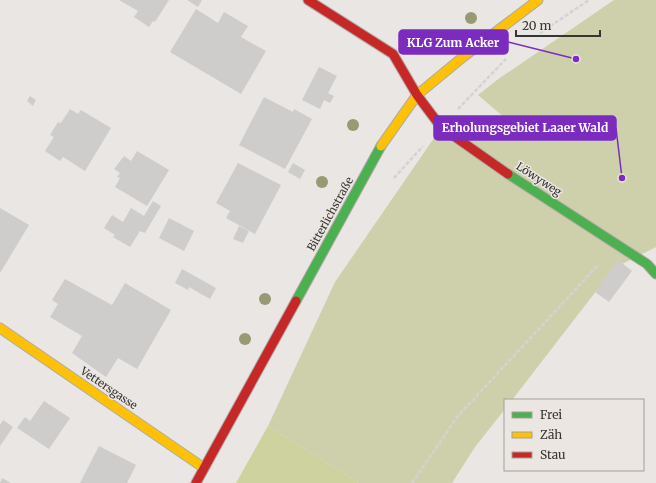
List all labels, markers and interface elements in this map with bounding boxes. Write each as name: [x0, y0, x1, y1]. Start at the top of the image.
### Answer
scale bar: [516, 12, 600, 38]
text: 20 m: [522, 18, 551, 33]
callout: KLG Zum Acker: [399, 30, 508, 54]
text: KLG Zum Acker: [407, 35, 500, 50]
callout: Erholungsgebiet Laaer Wald: [434, 116, 616, 140]
text: Erholungsgebiet Laaer Wald: [442, 120, 609, 135]
street label: Löwyweg: [514, 159, 565, 199]
street label: Bitterlichstraße: [304, 174, 356, 254]
street label: Vettersgasse: [77, 363, 140, 412]
legend: [504, 399, 644, 471]
text: Frei: [540, 407, 562, 422]
text: Zäh: [540, 427, 562, 442]
text: Stau: [540, 447, 566, 462]

